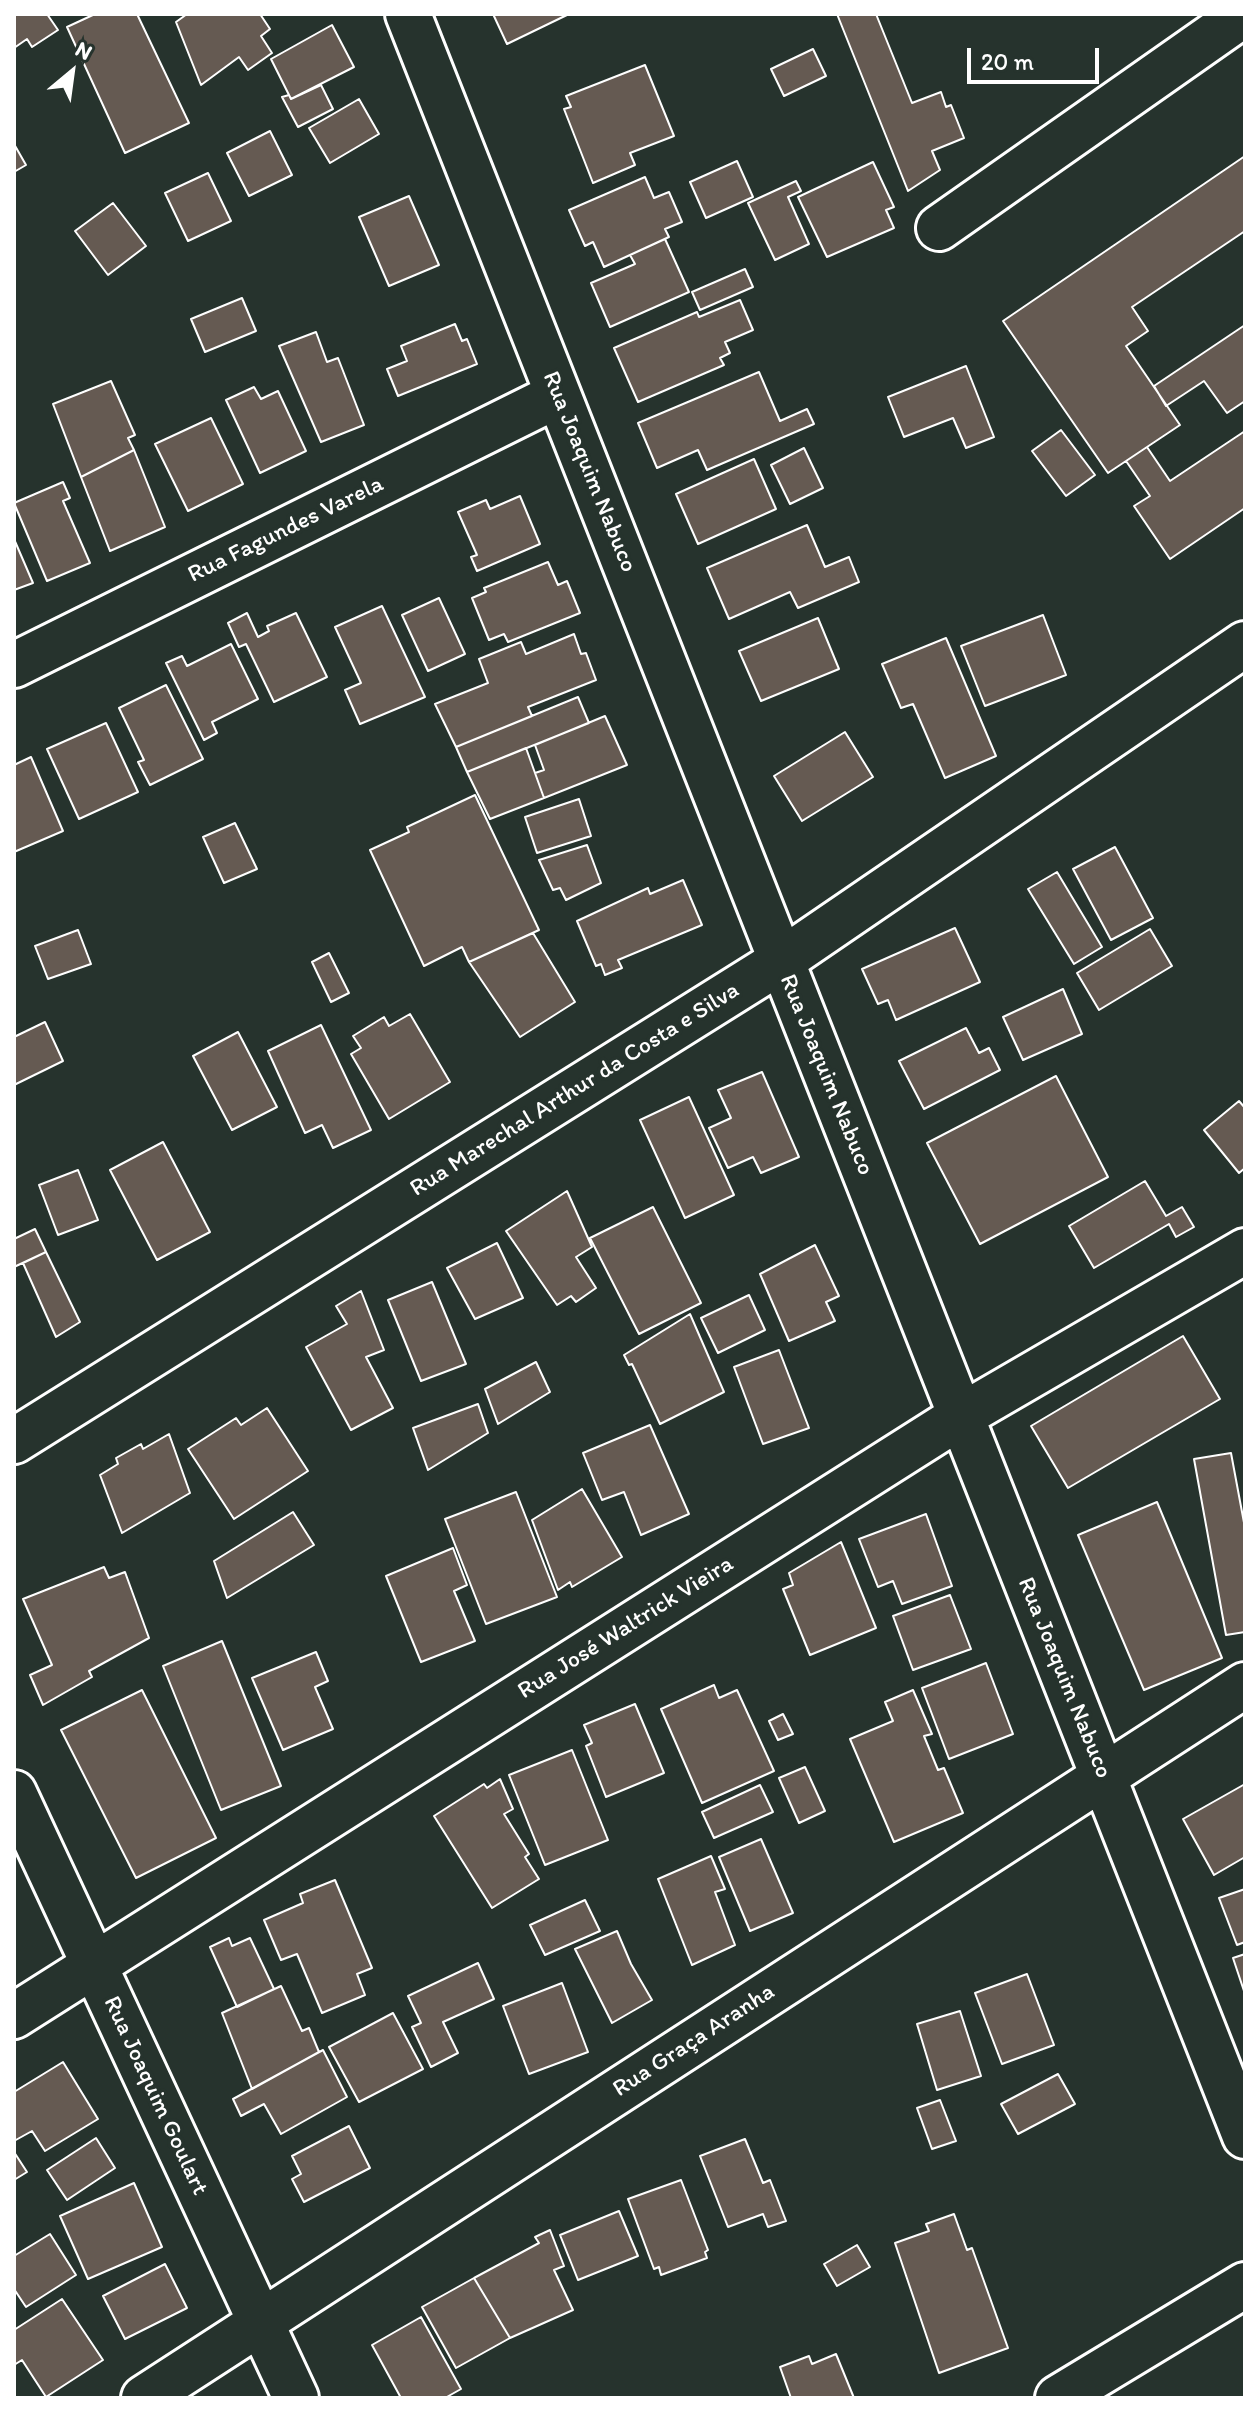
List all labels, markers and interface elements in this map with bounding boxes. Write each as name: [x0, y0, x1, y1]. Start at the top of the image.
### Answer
north arrow: [32, 32, 112, 112]
scale bar: [971, 32, 1103, 82]
text: N: [71, 35, 97, 66]
text: 20 m: [981, 47, 1034, 76]
street label: Rua Joaquim Nabuco: [536, 367, 642, 577]
street label: Rua Fagundes Varela: [184, 470, 388, 590]
street label: Rua Joaquim Nabuco: [773, 970, 879, 1180]
street label: Rua Marechal Arthur da Costa e Silva: [405, 976, 745, 1204]
street label: Rua José Waltrick Vieira: [513, 1550, 739, 1706]
street label: Rua Joaquim Nabuco: [1011, 1573, 1117, 1783]
street label: Rua Graça Aranha: [608, 1978, 780, 2104]
street label: Rua Joaquim Goulart: [96, 1992, 214, 2200]

